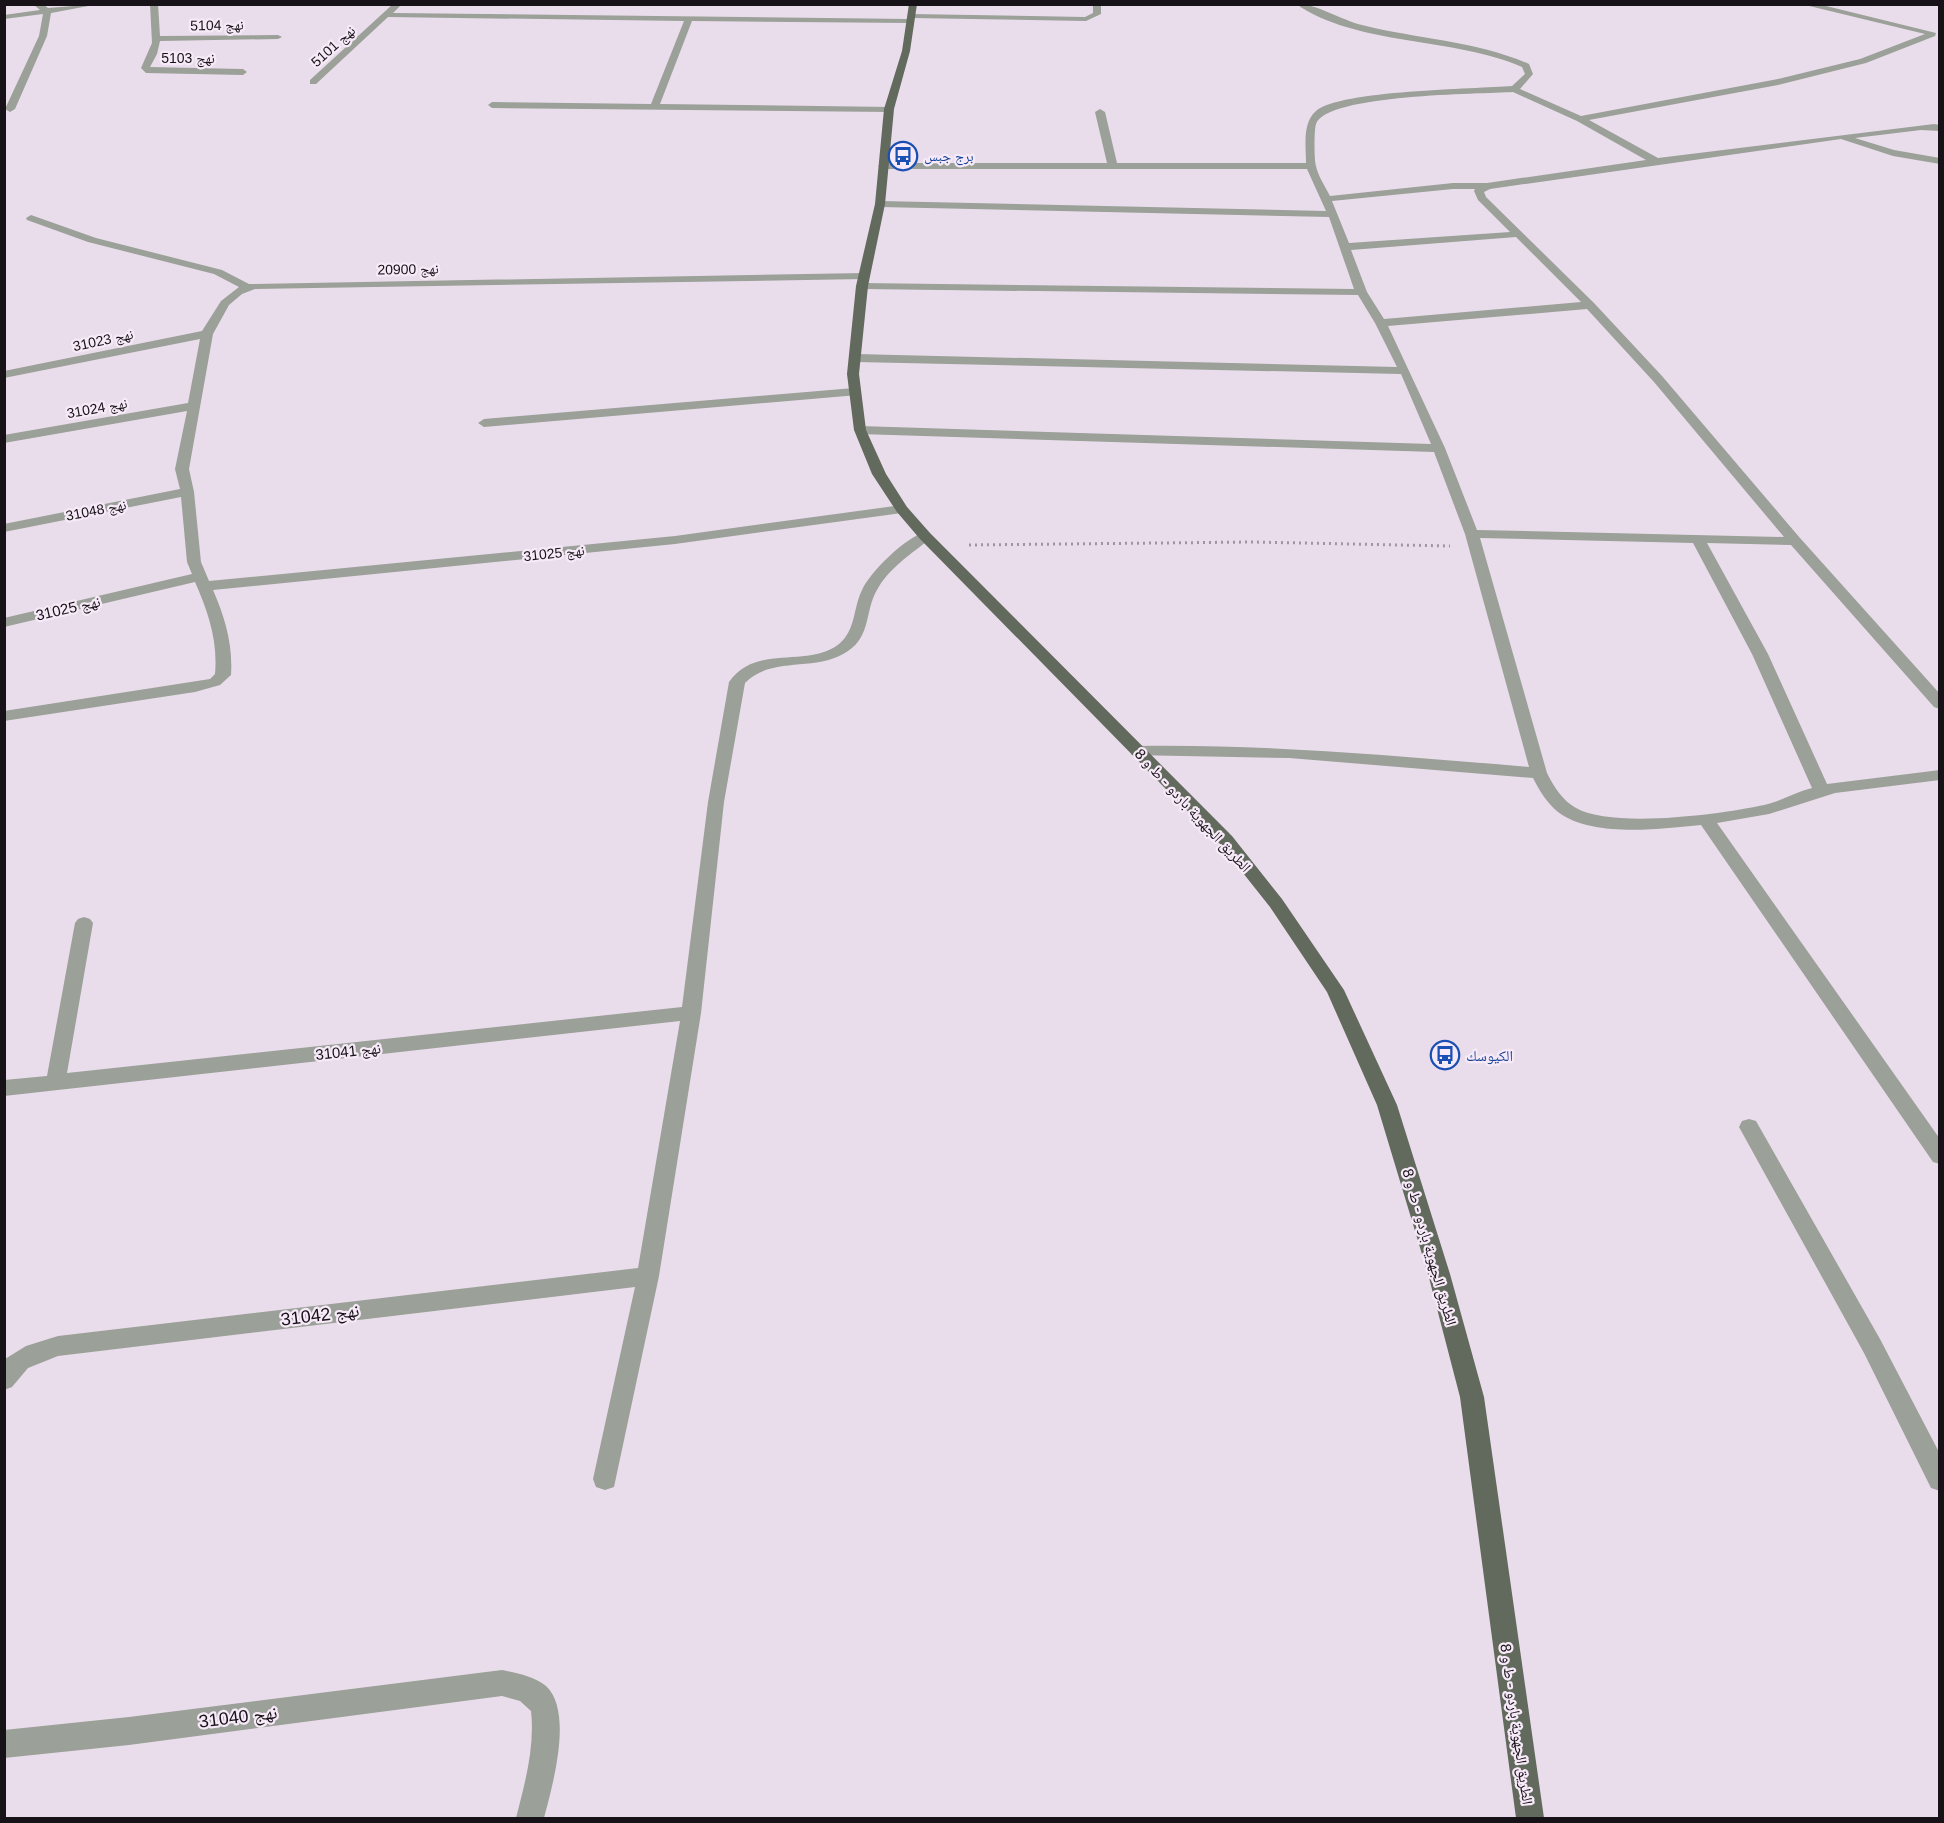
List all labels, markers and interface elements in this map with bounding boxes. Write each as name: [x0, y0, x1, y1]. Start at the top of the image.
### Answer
street label: نهج 5104: [190, 17, 244, 35]
street label: نهج 5101: [308, 22, 360, 71]
street label: نهج 5103: [161, 50, 215, 68]
bus stop icon: برج جبس: [887, 140, 919, 172]
place label: برج جبس: [924, 148, 974, 166]
street label: نهج 20900: [377, 260, 439, 280]
street label: نهج 31023: [71, 326, 135, 356]
street label: نهج 31024: [65, 395, 129, 423]
street label: نهج 31048: [64, 496, 128, 526]
street label: نهج 31025: [523, 542, 586, 566]
street label: نهج 31025: [34, 592, 102, 626]
street label: الطريق الجهوية باردو - ط و 8: [1130, 745, 1255, 876]
street label: نهج 31041: [314, 1039, 382, 1065]
bus stop icon: الكيوسك: [1429, 1039, 1461, 1071]
place label: الكيوسك: [1466, 1047, 1513, 1065]
street label: الطريق الجهوية باردو - ط و 8: [1398, 1167, 1461, 1328]
street label: نهج 31042: [280, 1300, 361, 1332]
street label: الطريق الجهوية باردو - ط و 8: [1495, 1642, 1537, 1806]
street label: نهج 31040: [198, 1702, 279, 1734]

